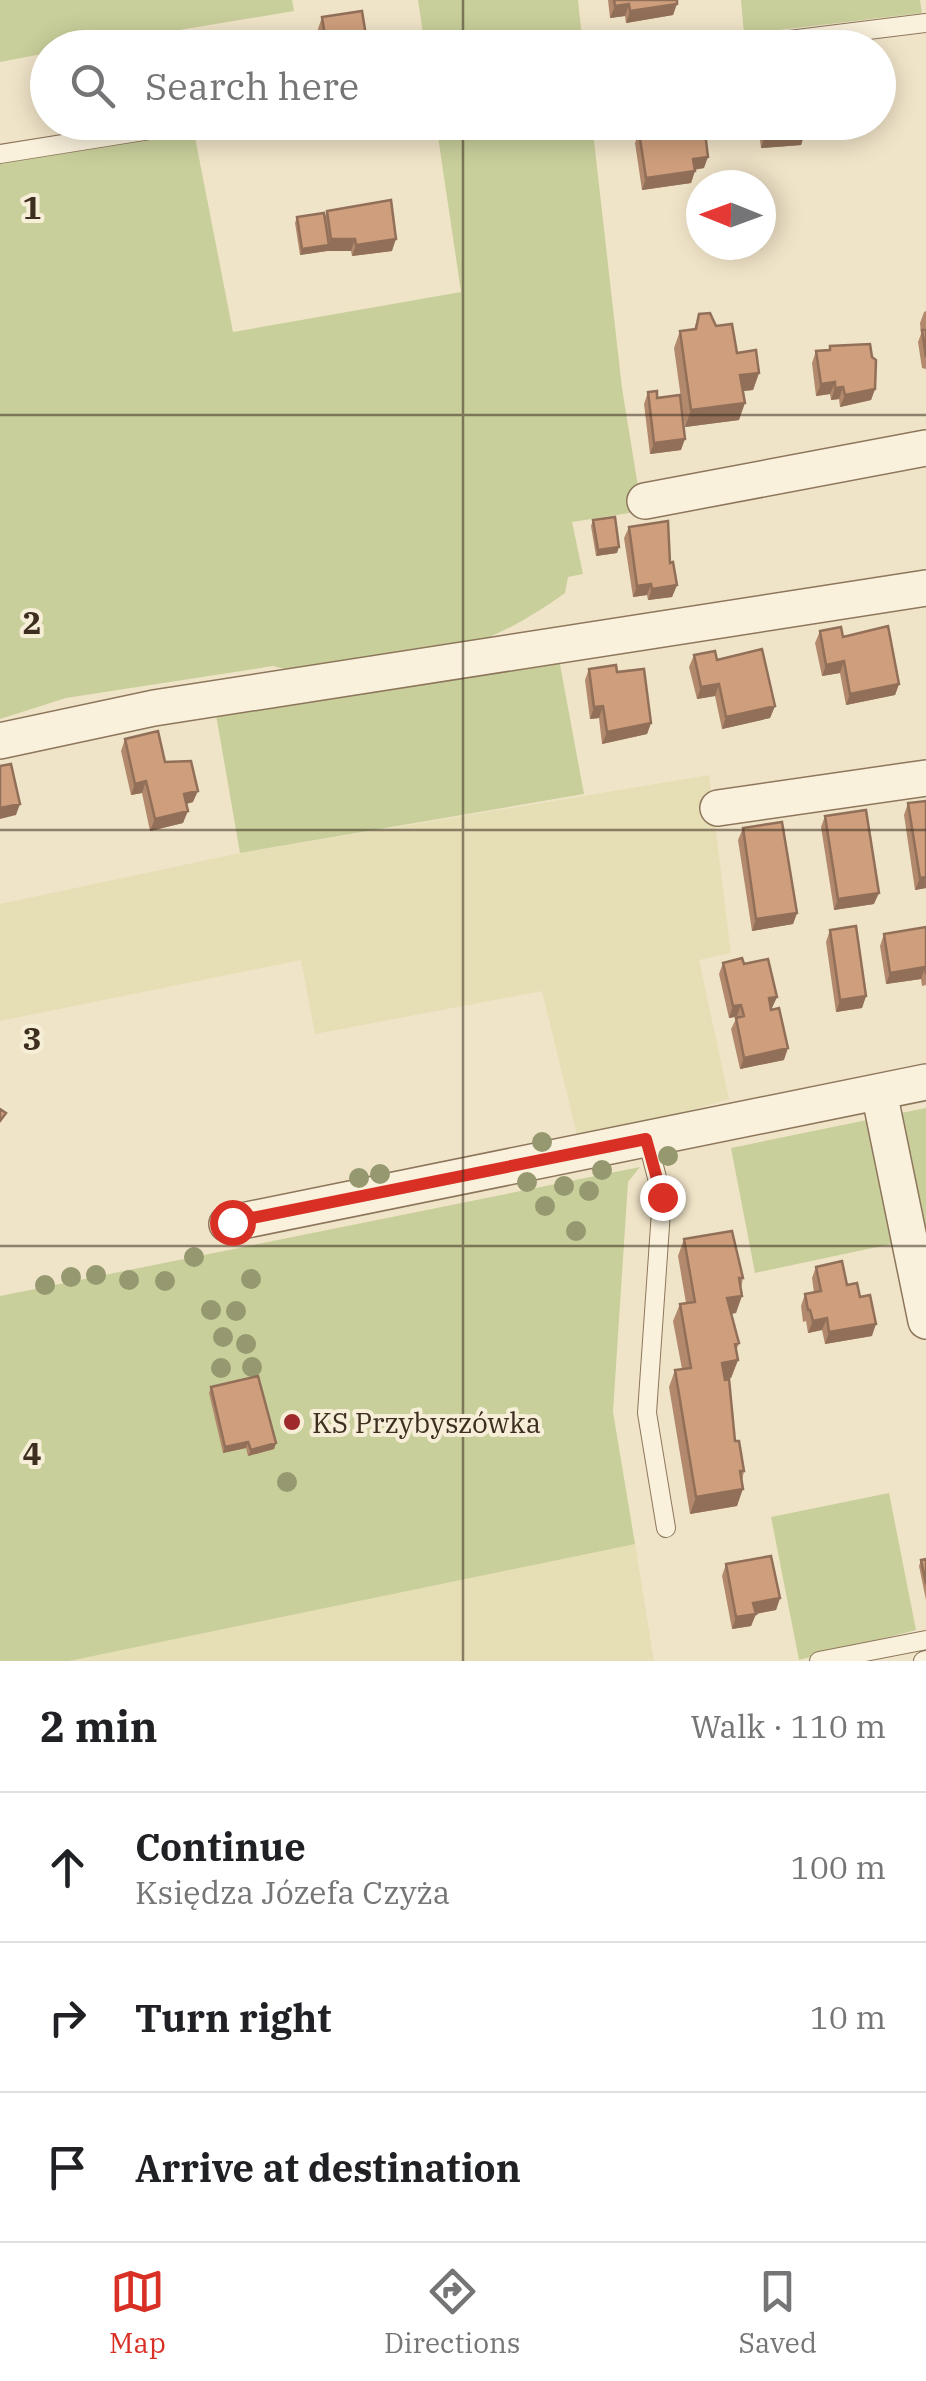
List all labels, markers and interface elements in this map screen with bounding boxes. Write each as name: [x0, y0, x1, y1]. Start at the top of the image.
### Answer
search box: [30, 30, 896, 140]
icon: search: [65, 58, 120, 113]
text: Search here: [145, 61, 359, 110]
north arrow: [686, 170, 776, 260]
text: 1: [22, 186, 42, 228]
text: 2: [22, 601, 42, 643]
text: 3: [22, 1017, 42, 1059]
route end: [640, 1175, 686, 1221]
route start: [210, 1200, 256, 1246]
place label: KS Przybyszówka: [312, 1404, 541, 1441]
marker: KS Przybyszówka: [281, 1411, 303, 1433]
text: 4: [22, 1432, 42, 1474]
text: 2 min: [40, 1699, 158, 1754]
text: Walk · 110 m: [690, 1705, 886, 1747]
text: Continue: [135, 1822, 306, 1871]
icon: ahead: [40, 1840, 95, 1895]
text: 100 m: [790, 1846, 886, 1888]
text: Księdza Józefa Czyża: [135, 1871, 450, 1913]
icon: right: [40, 1990, 95, 2045]
text: Turn right: [135, 1993, 331, 2042]
text: 10 m: [810, 1996, 886, 2038]
icon: arrive: [40, 2140, 95, 2195]
text: Arrive at destination: [135, 2143, 521, 2192]
tab: Map: [109, 2264, 166, 2361]
tab: Directions: [384, 2264, 521, 2361]
tab: Saved: [739, 2264, 817, 2361]

